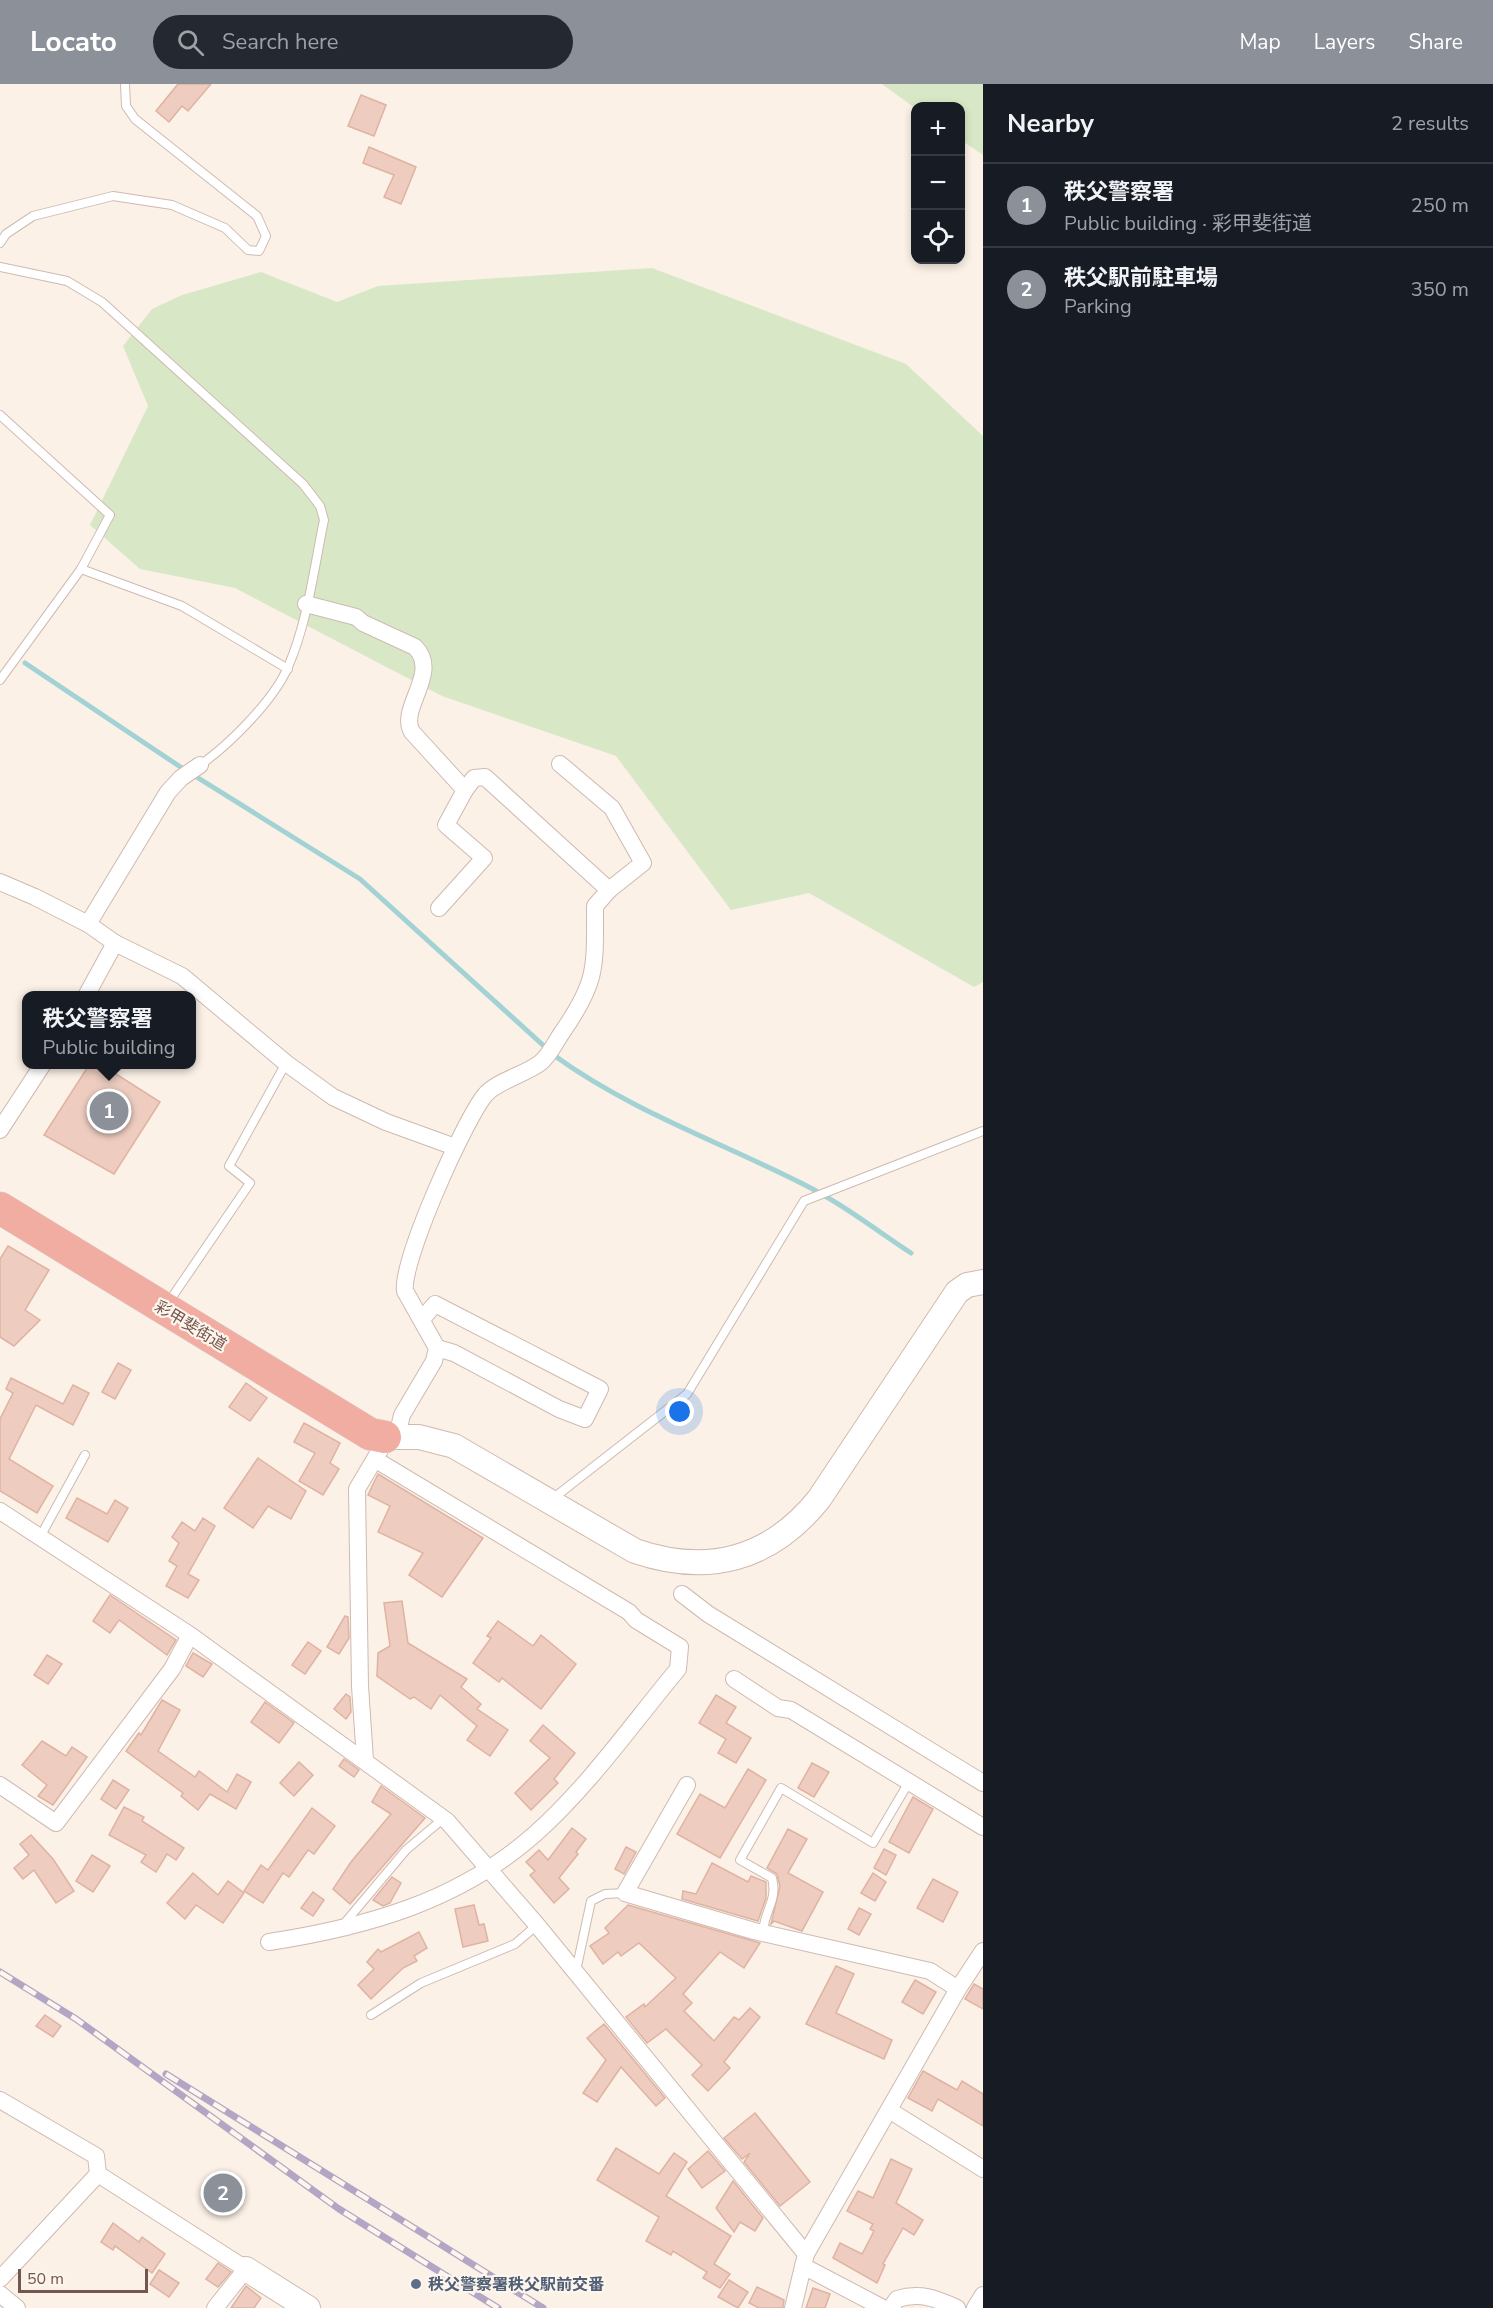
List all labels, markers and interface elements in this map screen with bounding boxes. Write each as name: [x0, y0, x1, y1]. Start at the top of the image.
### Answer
search box: [153, 15, 573, 69]
text: Locato: [30, 23, 117, 61]
icon: search: [174, 26, 207, 59]
text: Search here: [222, 27, 339, 57]
text: Map: [1239, 28, 1281, 56]
text: Layers: [1314, 28, 1375, 56]
text: Share: [1408, 28, 1463, 56]
map controls: [911, 102, 965, 264]
button: +: [911, 102, 965, 156]
text: Nearby: [1007, 106, 1094, 141]
text: 2 results: [1391, 110, 1469, 137]
button: −: [911, 156, 965, 210]
text: 秩父警察署: [1064, 177, 1174, 207]
text: 1: [1021, 192, 1033, 219]
text: 250 m: [1411, 192, 1469, 219]
button: locate: [911, 210, 965, 264]
text: Public building · 彩甲斐街道: [1064, 210, 1312, 237]
text: 秩父駅前駐車場: [1064, 263, 1218, 293]
text: 2: [1021, 276, 1033, 303]
text: 350 m: [1411, 276, 1469, 303]
text: Parking: [1064, 293, 1132, 320]
popup: [22, 991, 196, 1069]
text: 秩父警察署: [42, 1004, 152, 1034]
text: Public building: [42, 1034, 176, 1061]
pin: 1: [90, 1088, 128, 1134]
street label: 彩甲斐街道: [151, 1296, 230, 1356]
your location: [665, 1397, 694, 1426]
pin: 2: [204, 2170, 242, 2216]
scale bar: [18, 2266, 148, 2294]
text: 50 m: [27, 2268, 64, 2290]
place label: 秩父警察署秩父駅前交番: [428, 2274, 604, 2296]
marker: 秩父警察署秩父駅前交番: [409, 2277, 423, 2291]

